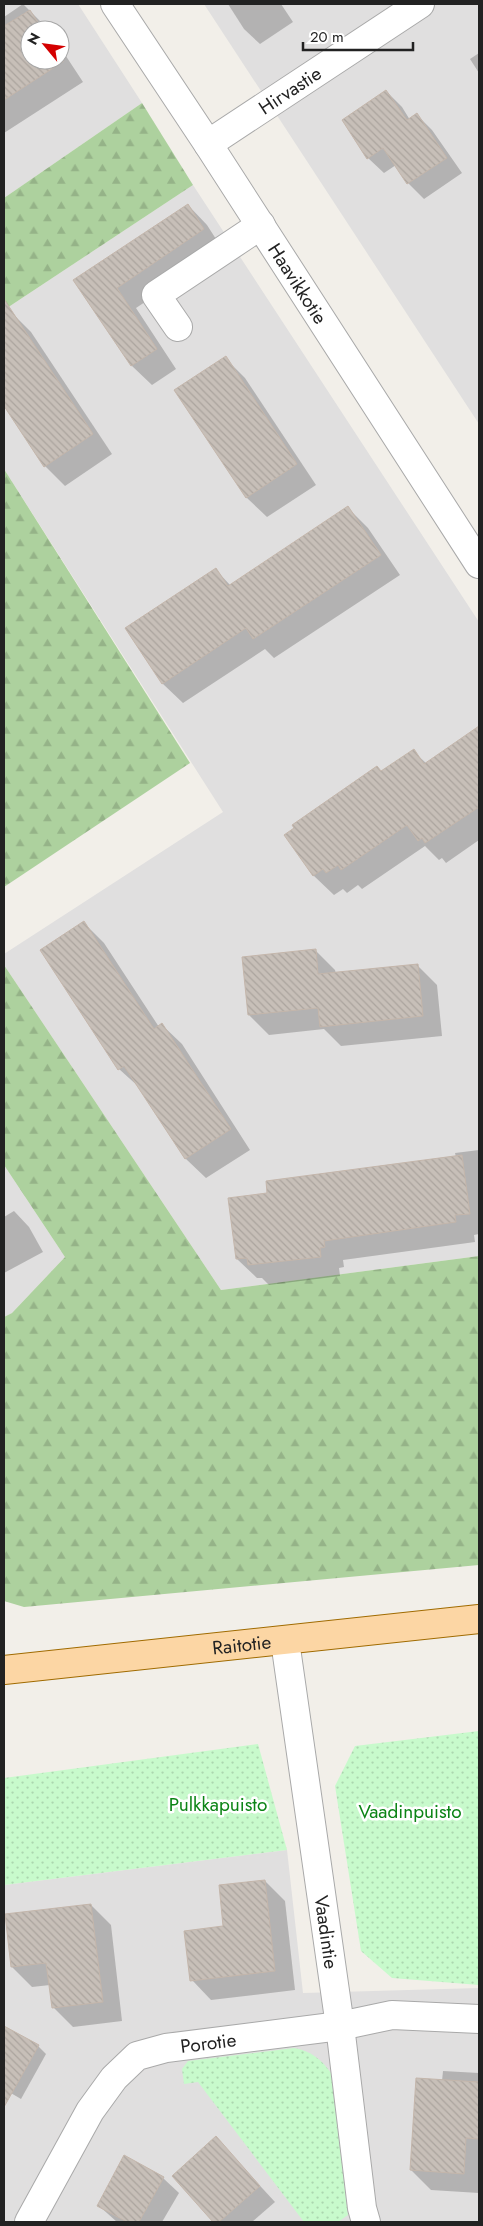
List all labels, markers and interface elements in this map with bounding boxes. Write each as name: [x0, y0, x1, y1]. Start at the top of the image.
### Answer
north arrow: [20, 20, 70, 70]
scale bar: [303, 20, 413, 52]
text: 20 m: [310, 26, 344, 48]
text: N: [22, 29, 45, 48]
street label: Hirvastie: [253, 60, 327, 121]
street label: Haavikkotie: [261, 238, 334, 330]
street label: Raitotie: [211, 1628, 273, 1662]
park label: Pulkkapuisto: [169, 1791, 267, 1818]
park label: Vaadinpuisto: [359, 1798, 462, 1825]
street label: Vaadintie: [307, 1894, 345, 1971]
street label: Porotie: [179, 2026, 238, 2060]

